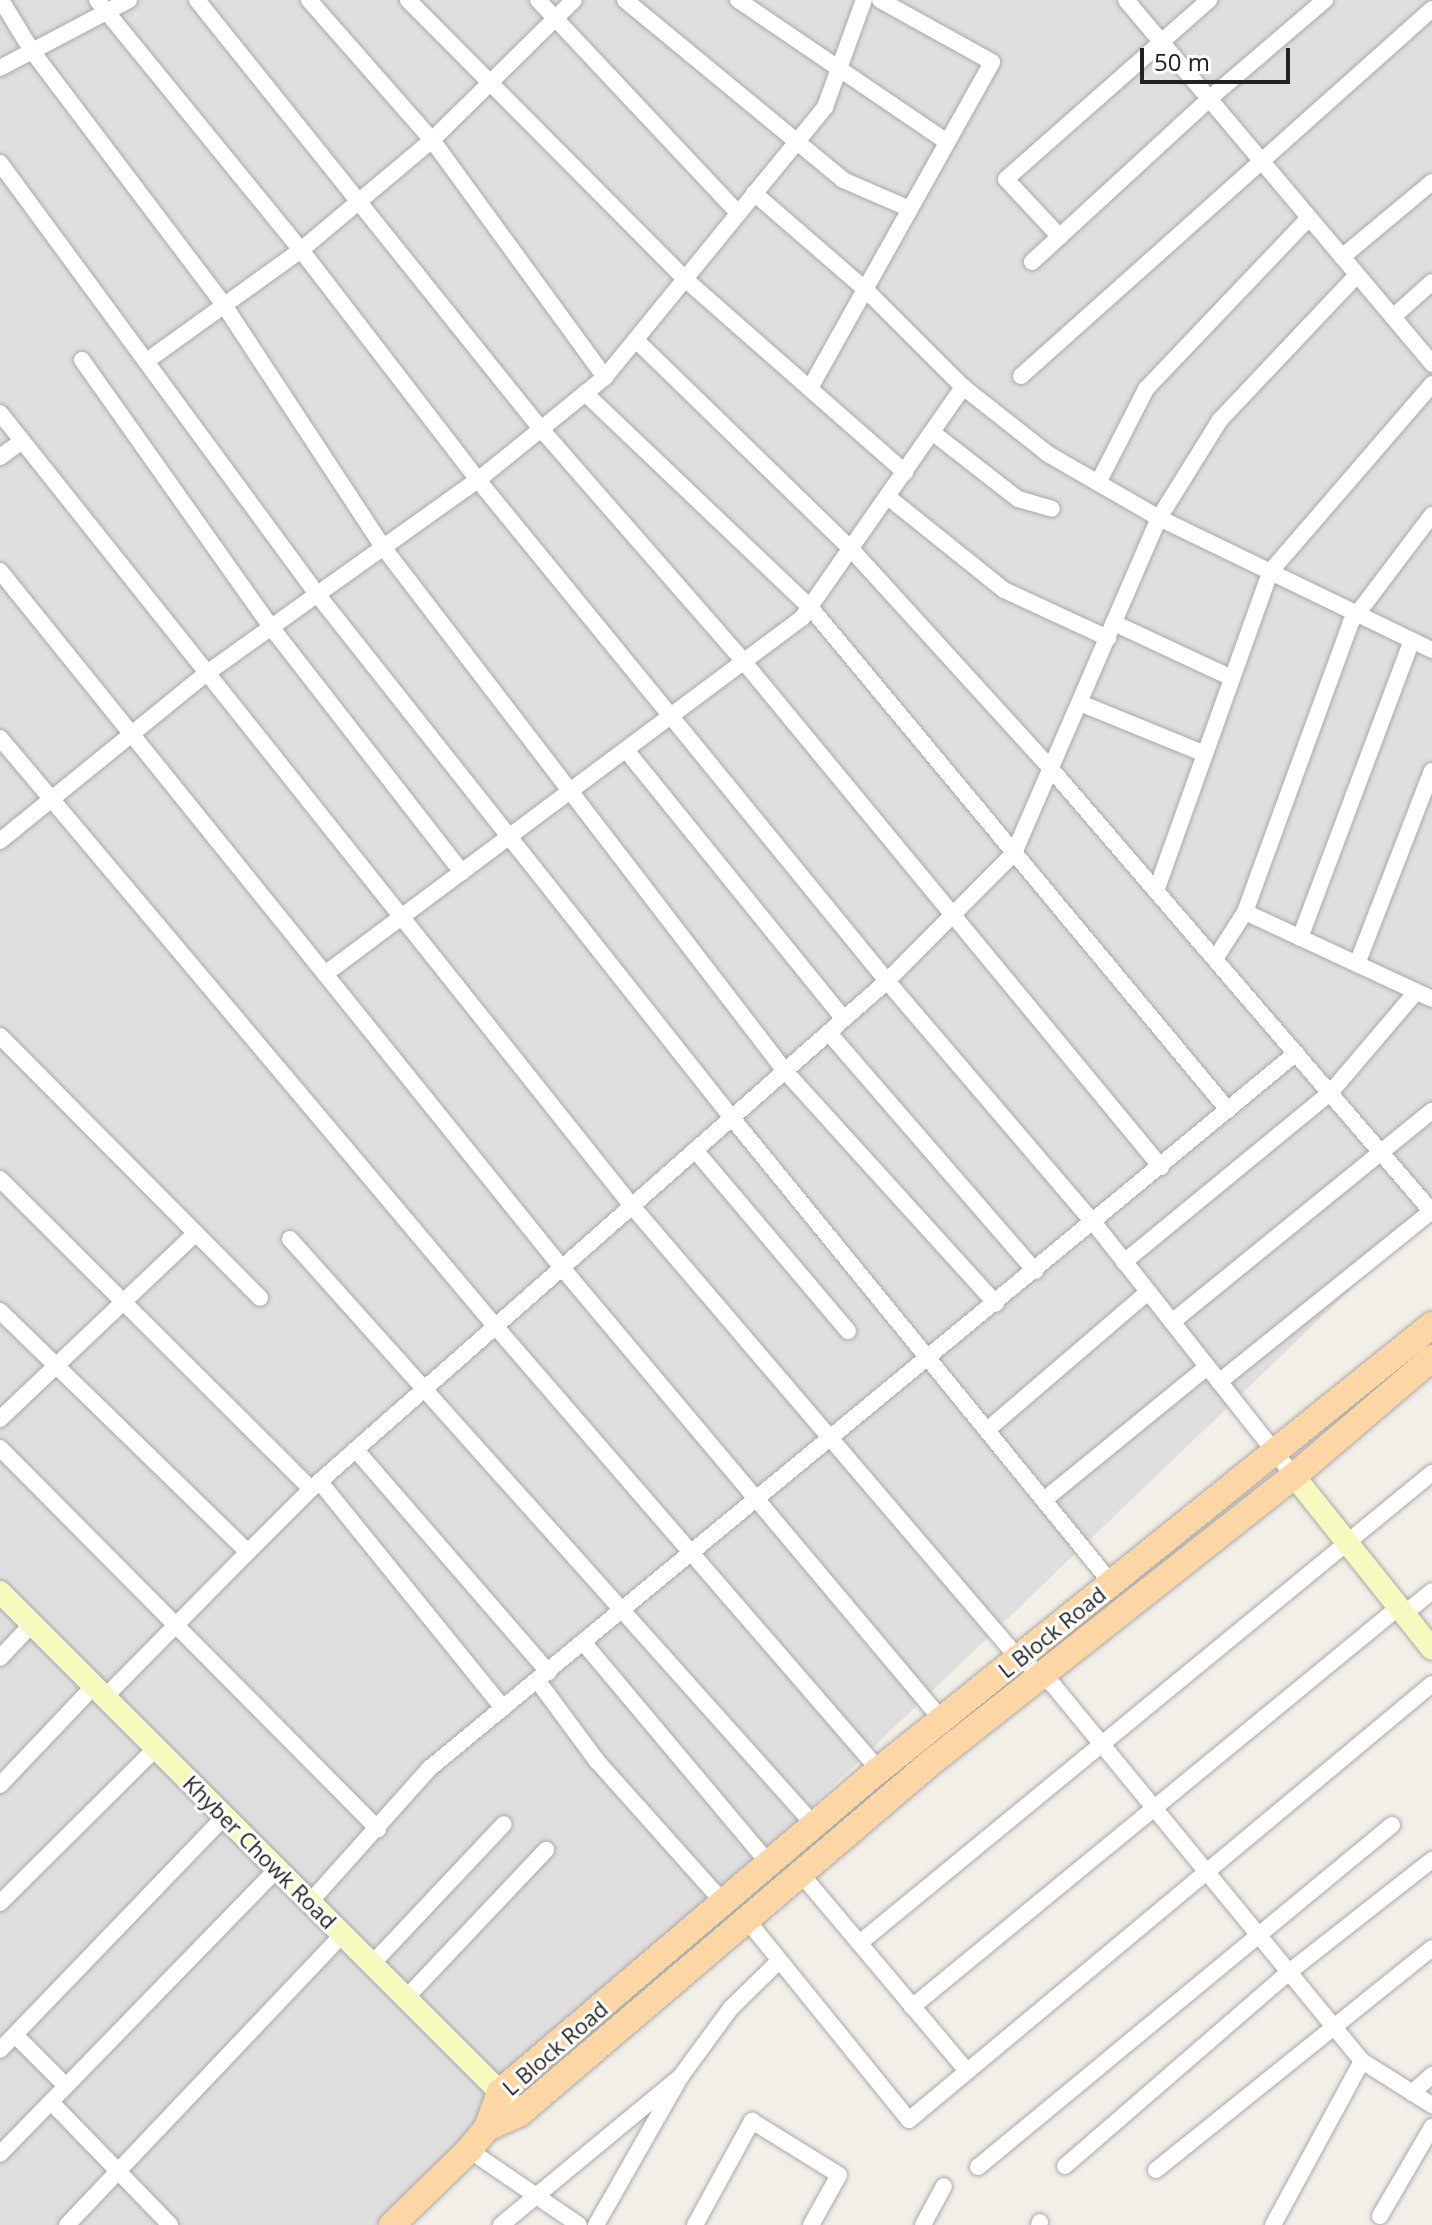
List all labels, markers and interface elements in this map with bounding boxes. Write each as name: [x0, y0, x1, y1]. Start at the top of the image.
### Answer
scale bar: [1144, 32, 1294, 82]
text: 50 m: [1154, 45, 1210, 78]
street label: L Block Road: [993, 1581, 1111, 1683]
street label: Khyber Chowk Road: [178, 1770, 342, 1934]
street label: L Block Road: [497, 1995, 613, 2101]

